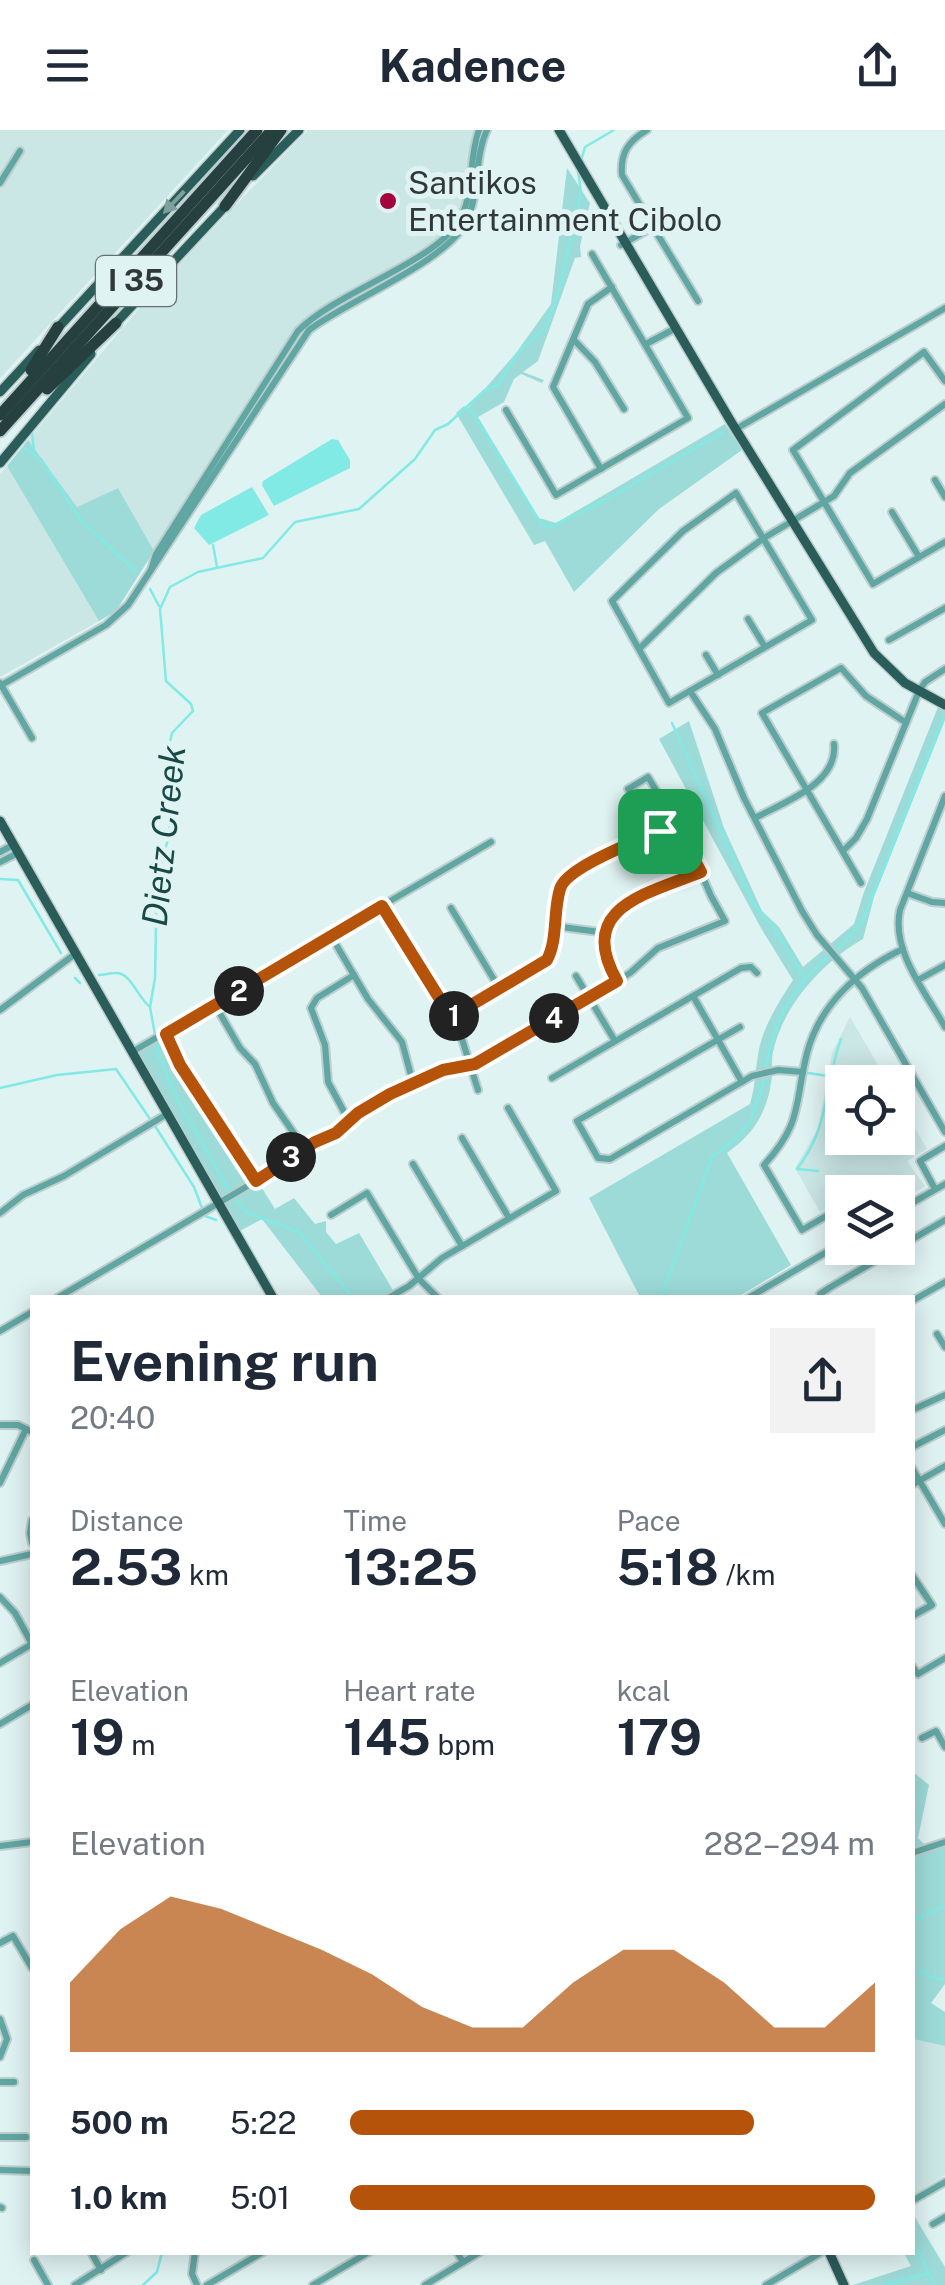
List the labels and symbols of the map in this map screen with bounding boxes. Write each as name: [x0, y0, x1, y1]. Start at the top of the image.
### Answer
place label: Santikos Entertainment Cibolo: [408, 164, 722, 238]
one-way arrow: [163, 190, 186, 214]
marker: Santikos Entertainment Cibolo: [377, 190, 399, 212]
road number: I 35: [96, 256, 176, 306]
water label: Dietz Creek: [134, 744, 193, 928]
pin: [618, 789, 703, 874]
pin: 2: [214, 966, 264, 1016]
pin: 1: [429, 991, 479, 1041]
pin: 4: [529, 993, 579, 1043]
pin: 3: [266, 1132, 316, 1182]

